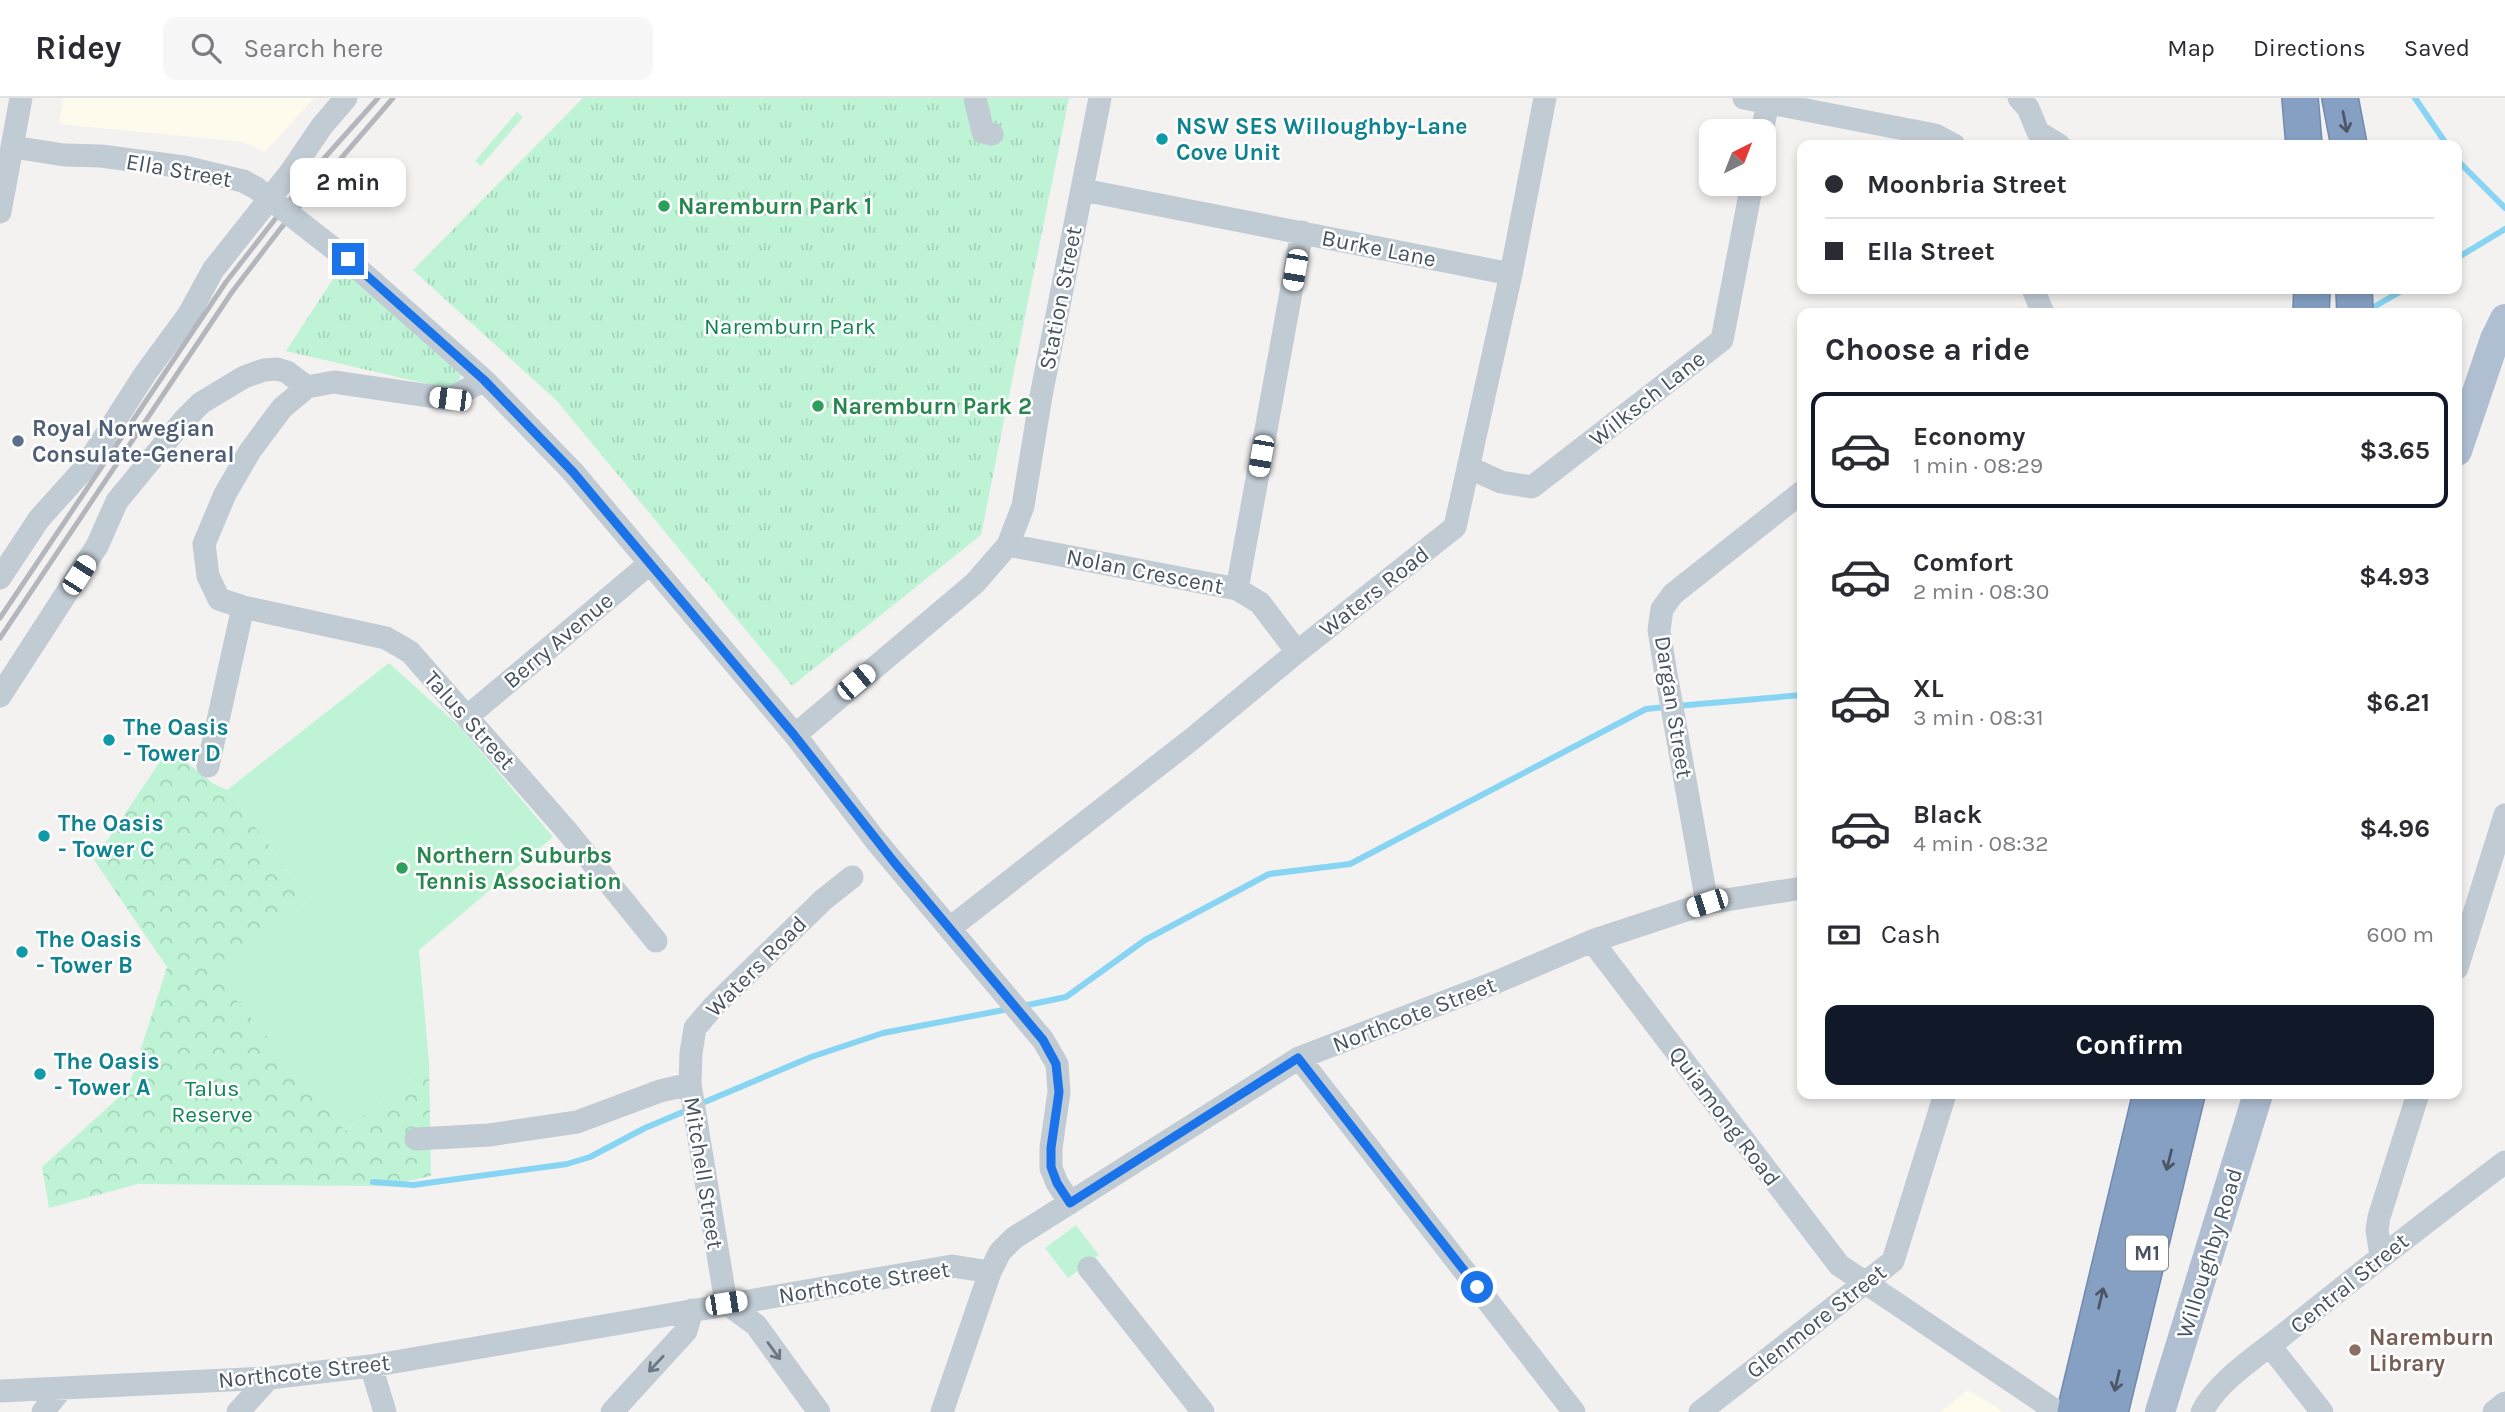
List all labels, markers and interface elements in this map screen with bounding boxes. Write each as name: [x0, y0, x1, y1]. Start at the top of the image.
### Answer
search box: [163, 17, 653, 80]
text: Ridey: [35, 29, 121, 67]
icon: search: [187, 29, 225, 67]
text: Search here: [243, 33, 383, 64]
text: Map: [2167, 34, 2215, 62]
text: Directions: [2253, 34, 2366, 62]
text: Saved: [2404, 34, 2470, 62]
one-way arrow: [2338, 110, 2352, 133]
place label: NSW SES Willoughby-Lane Cove Unit: [1176, 113, 1467, 166]
north arrow: [1699, 119, 1776, 196]
map controls: [1699, 119, 1776, 196]
marker: NSW SES Willoughby-Lane Cove Unit: [1154, 131, 1170, 147]
street label: Ella Street: [124, 148, 234, 193]
callout: 2 min: [290, 158, 406, 206]
text: 2 min: [316, 169, 380, 196]
text: Moonbria Street: [1867, 169, 2067, 200]
place label: Naremburn Park 1: [678, 193, 872, 220]
marker: Naremburn Park 1: [656, 198, 672, 214]
street label: Station Street: [1033, 224, 1088, 372]
street label: Burke Lane: [1319, 224, 1438, 273]
text: Ella Street: [1867, 236, 1995, 267]
route end: [332, 243, 364, 275]
car: [1282, 247, 1309, 293]
park label: Naremburn Park: [704, 313, 876, 340]
text: Choose a ride: [1825, 331, 2030, 368]
street label: Wilksch Lane: [1584, 345, 1710, 452]
car: [428, 386, 473, 412]
place label: Naremburn Park 2: [832, 393, 1032, 420]
marker: Naremburn Park 2: [810, 398, 826, 414]
place label: Royal Norwegian Consulate-General: [32, 415, 235, 468]
icon: car: [1829, 419, 1892, 482]
text: Economy: [1913, 421, 2025, 452]
marker: Royal Norwegian Consulate-General: [10, 433, 26, 449]
car: [1248, 433, 1275, 479]
text: $3.65: [2359, 435, 2430, 466]
text: 1 min · 08:29: [1913, 452, 2043, 479]
street label: Waters Road: [1314, 540, 1435, 643]
street label: Nolan Crescent: [1064, 543, 1226, 600]
icon: car: [1829, 545, 1892, 608]
text: Comfort: [1913, 547, 2014, 578]
car: [59, 552, 100, 598]
text: $4.93: [2359, 561, 2430, 592]
text: 2 min · 08:30: [1913, 578, 2049, 605]
street label: Berry Avenue: [498, 587, 619, 694]
street label: Dargan Street: [1649, 634, 1698, 781]
car: [834, 660, 879, 704]
street label: Talus Street: [418, 666, 521, 775]
icon: car: [1829, 671, 1892, 734]
text: XL: [1913, 673, 1944, 704]
text: $6.21: [2366, 687, 2430, 718]
text: 3 min · 08:31: [1913, 704, 2044, 731]
place label: The Oasis - Tower D: [123, 714, 229, 767]
marker: The Oasis - Tower D: [101, 732, 117, 748]
icon: car: [1829, 797, 1892, 860]
text: Black: [1913, 799, 1982, 830]
place label: The Oasis - Tower C: [58, 810, 164, 863]
text: $4.96: [2359, 813, 2430, 844]
marker: The Oasis - Tower C: [36, 828, 52, 844]
text: 4 min · 08:32: [1913, 830, 2049, 857]
place label: Northern Suburbs Tennis Association: [416, 842, 621, 895]
marker: Northern Suburbs Tennis Association: [394, 860, 410, 876]
car: [1684, 887, 1731, 919]
street label: Waters Road: [700, 910, 812, 1022]
icon: cash: [1825, 916, 1863, 954]
text: Cash: [1881, 919, 1941, 950]
text: 600 m: [2367, 921, 2434, 948]
place label: The Oasis - Tower B: [36, 926, 142, 979]
marker: The Oasis - Tower B: [14, 944, 30, 960]
street label: Northcote Street: [1329, 971, 1500, 1058]
button: Confirm: [1825, 1005, 2434, 1085]
street label: Quiamong Road: [1663, 1041, 1786, 1191]
place label: The Oasis - Tower A: [54, 1048, 160, 1101]
marker: The Oasis - Tower A: [32, 1066, 48, 1082]
park label: Talus Reserve: [171, 1075, 253, 1128]
street label: Mitchell Street: [678, 1095, 729, 1252]
one-way arrow: [2162, 1148, 2175, 1171]
street label: Willoughby Road: [2171, 1165, 2248, 1341]
street label: Central Street: [2285, 1227, 2414, 1339]
road number: M1: [2126, 1236, 2168, 1270]
street label: Northcote Street: [777, 1256, 952, 1309]
street label: Glenmore Street: [1741, 1258, 1892, 1384]
route start: [1461, 1271, 1493, 1303]
one-way arrow: [2094, 1287, 2108, 1310]
car: [704, 1289, 749, 1317]
place label: Naremburn Library: [2369, 1324, 2494, 1377]
one-way arrow: [767, 1341, 781, 1360]
marker: Naremburn Library: [2347, 1342, 2363, 1358]
street label: Northcote Street: [217, 1349, 392, 1394]
one-way arrow: [649, 1354, 665, 1372]
one-way arrow: [2110, 1369, 2124, 1392]

